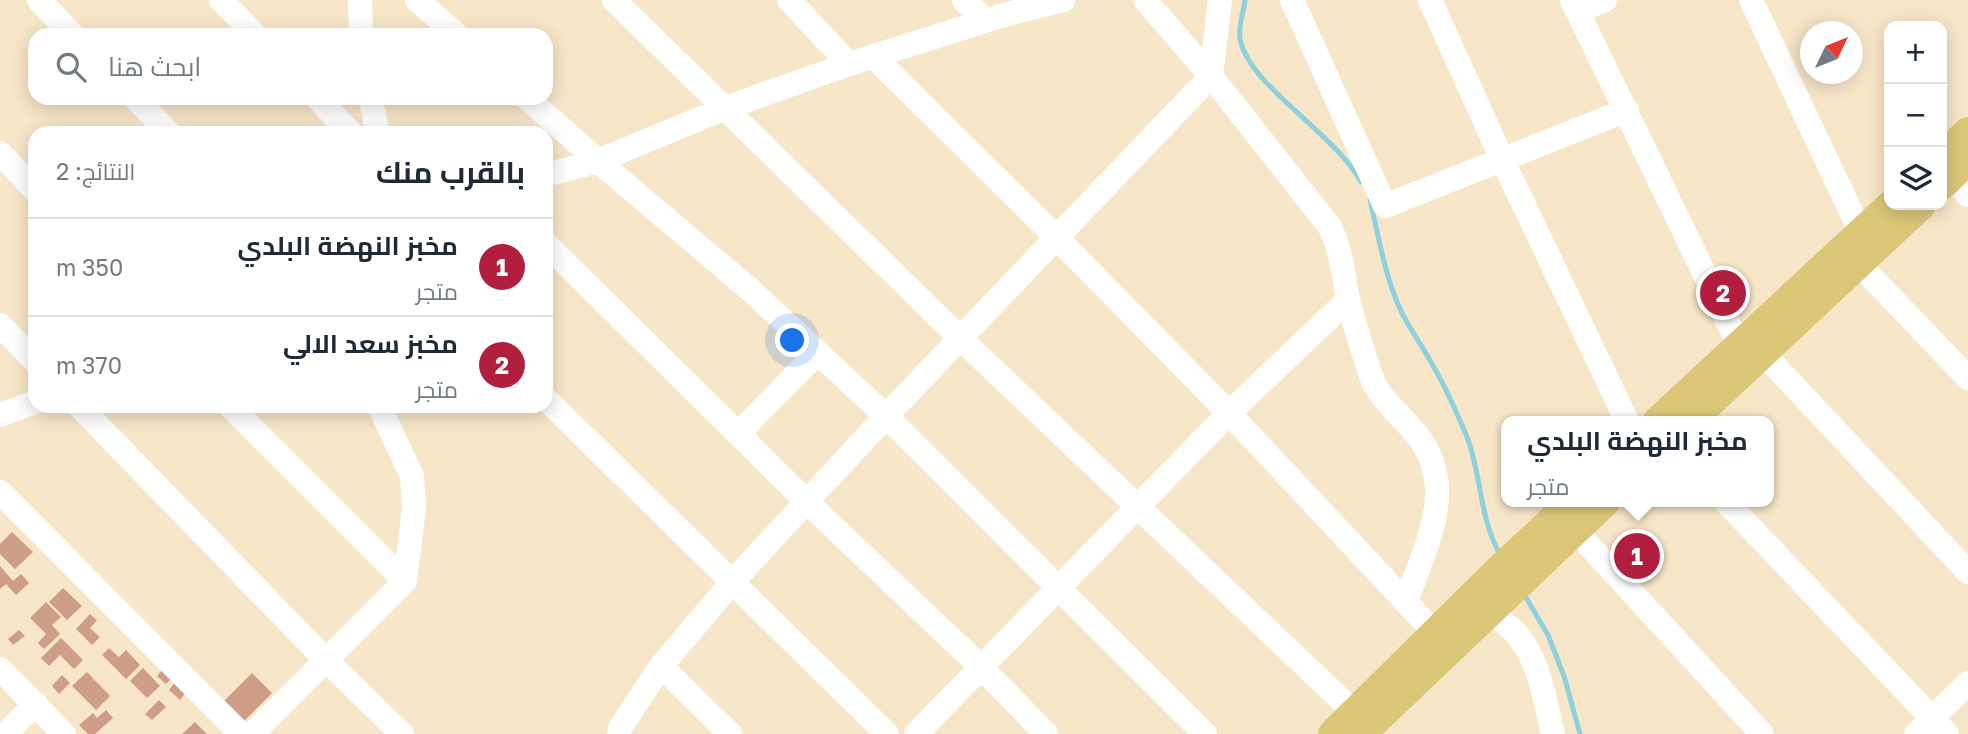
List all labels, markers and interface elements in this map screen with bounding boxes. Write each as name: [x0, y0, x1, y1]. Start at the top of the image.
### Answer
north arrow: [1800, 21, 1863, 84]
map controls: [1884, 21, 1947, 210]
button: +: [1884, 21, 1947, 84]
search box: [28, 28, 553, 105]
icon: search: [52, 48, 90, 86]
text: ابحث هنا: [108, 51, 201, 82]
button: −: [1884, 84, 1947, 147]
button: layers: [1884, 147, 1947, 210]
text: بالقرب منك: [376, 154, 525, 190]
text: النتائج: 2: [56, 157, 135, 185]
text: مخبز النهضة البلدي: [238, 230, 458, 261]
text: 350 m: [56, 253, 123, 281]
text: 1: [496, 253, 508, 281]
pin: 2: [1700, 267, 1746, 319]
text: متجر: [416, 277, 458, 305]
your location: [775, 323, 809, 357]
text: مخبز سعد الالي: [283, 328, 458, 359]
text: 370 m: [56, 351, 122, 379]
text: 2: [495, 351, 509, 379]
text: متجر: [416, 375, 458, 403]
popup: [1501, 416, 1774, 507]
text: مخبز النهضة البلدي: [1527, 425, 1748, 456]
text: متجر: [1527, 472, 1570, 500]
pin: 1: [1614, 530, 1660, 582]

